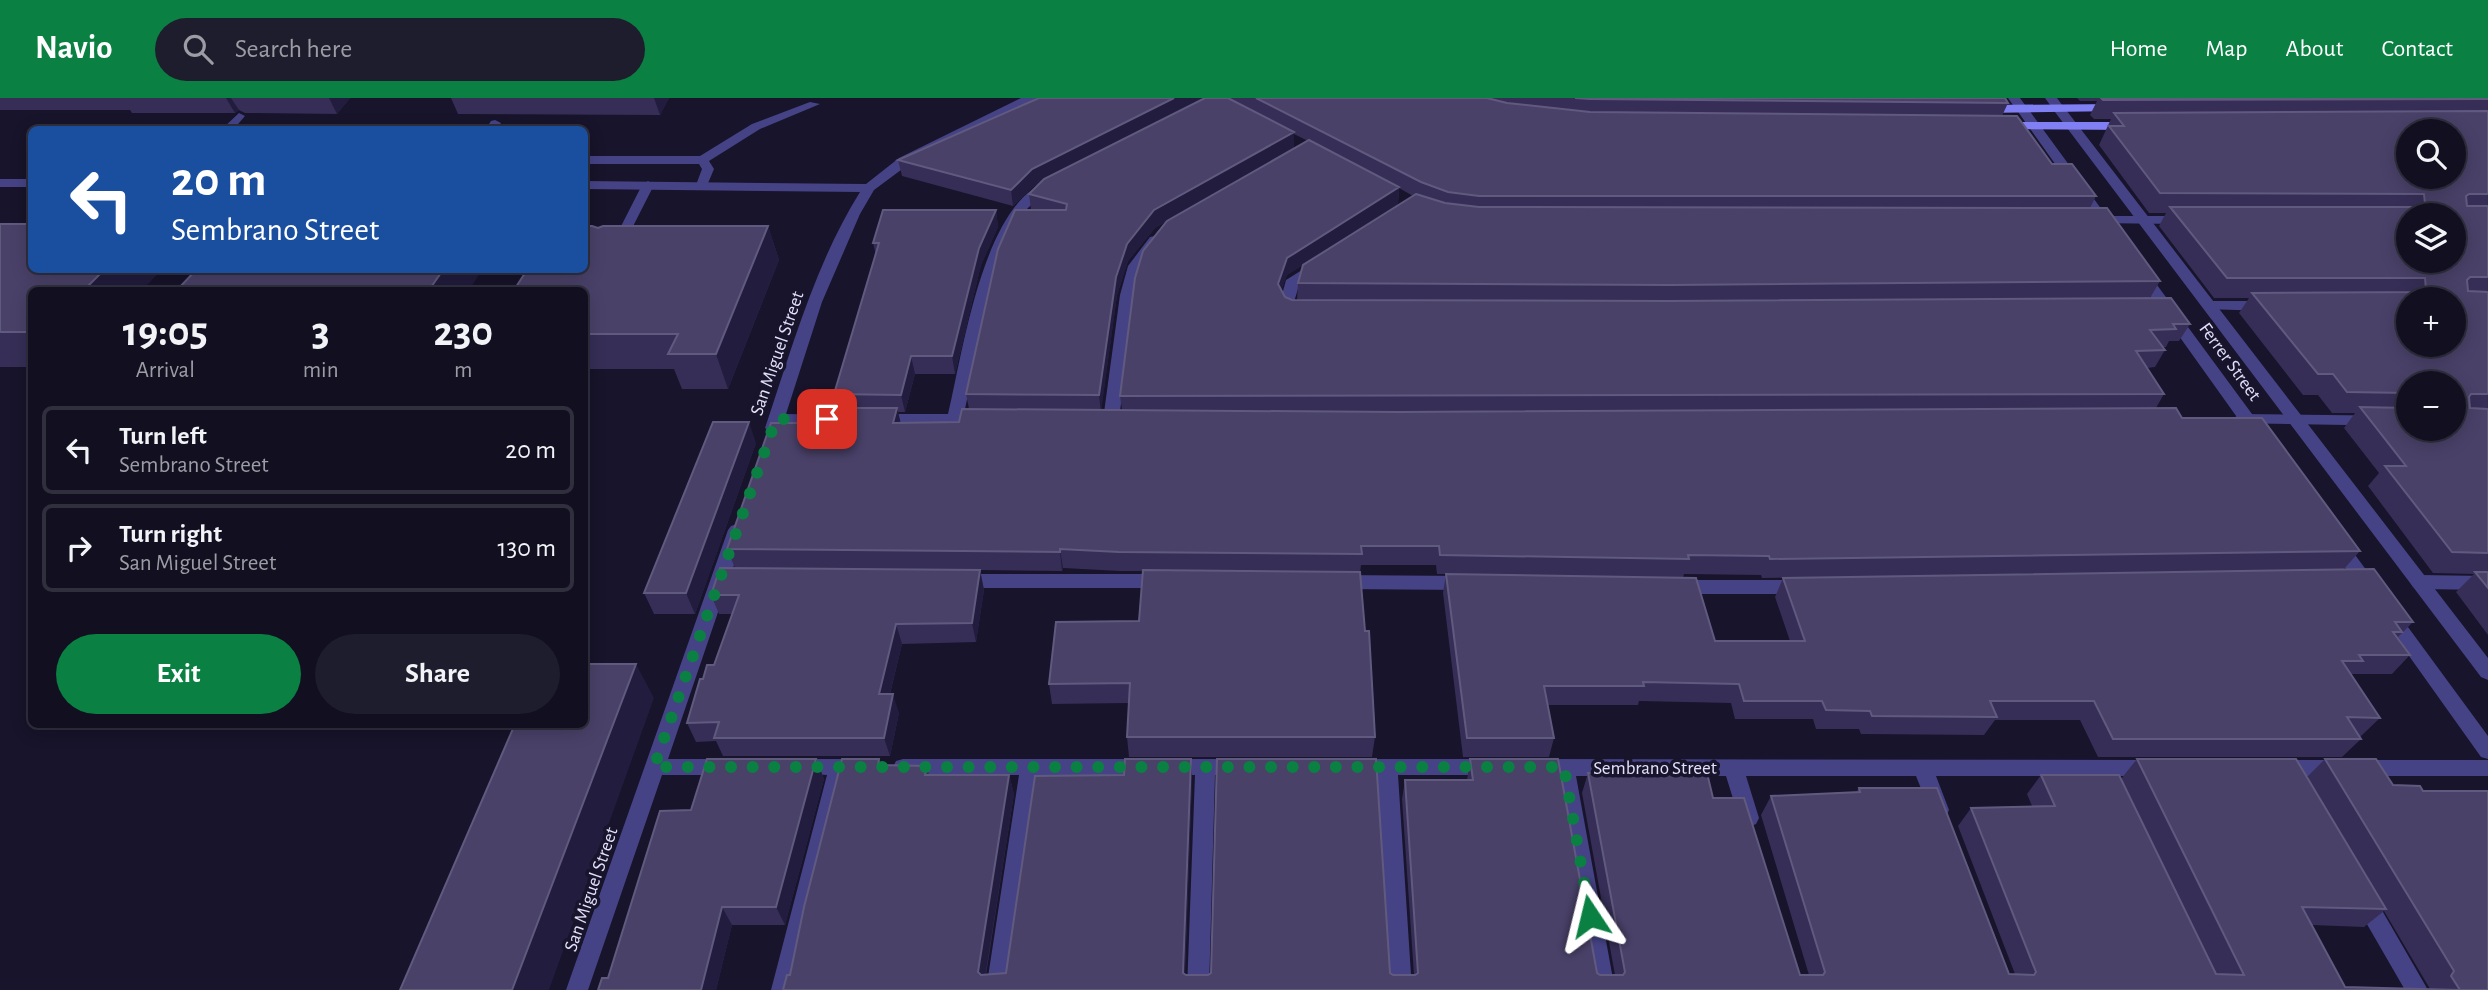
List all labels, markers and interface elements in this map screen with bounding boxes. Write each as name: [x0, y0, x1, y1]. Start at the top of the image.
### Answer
search box: [155, 18, 645, 81]
icon: search: [179, 30, 217, 68]
text: Navio: [35, 32, 113, 65]
text: Search here: [235, 36, 352, 62]
text: Home: [2110, 37, 2168, 61]
text: Map: [2206, 37, 2248, 61]
text: About: [2286, 37, 2343, 61]
text: Contact: [2381, 37, 2453, 61]
map controls: [2396, 119, 2466, 441]
button: search: [2396, 119, 2466, 189]
icon: left: [56, 154, 147, 245]
text: 20 m: [171, 156, 267, 205]
button: layers: [2396, 203, 2466, 273]
text: Sembrano Street: [171, 214, 379, 246]
button: +: [2396, 287, 2466, 357]
street label: San Miguel Street: [747, 289, 808, 418]
text: 19:05: [123, 311, 208, 353]
text: 3: [312, 311, 330, 353]
text: 230: [433, 311, 493, 353]
street label: Ferrer Street: [2195, 319, 2264, 404]
text: Arrival: [136, 359, 195, 382]
text: min: [303, 359, 339, 382]
text: m: [454, 359, 472, 382]
button: −: [2396, 371, 2466, 441]
pin: [797, 389, 857, 449]
icon: arrive: [808, 400, 846, 438]
text: Turn left: [119, 423, 207, 449]
icon: left: [60, 431, 98, 469]
text: 20 m: [505, 437, 556, 463]
text: Sembrano Street: [119, 454, 269, 477]
text: Turn right: [119, 521, 222, 547]
icon: right: [60, 529, 98, 567]
text: 130 m: [498, 535, 556, 561]
text: San Miguel Street: [119, 552, 276, 575]
button: Exit: [56, 634, 301, 714]
button: Share: [315, 634, 560, 714]
street label: Sembrano Street: [1593, 759, 1717, 778]
street label: San Miguel Street: [561, 825, 622, 954]
position arrow: [1553, 879, 1627, 953]

